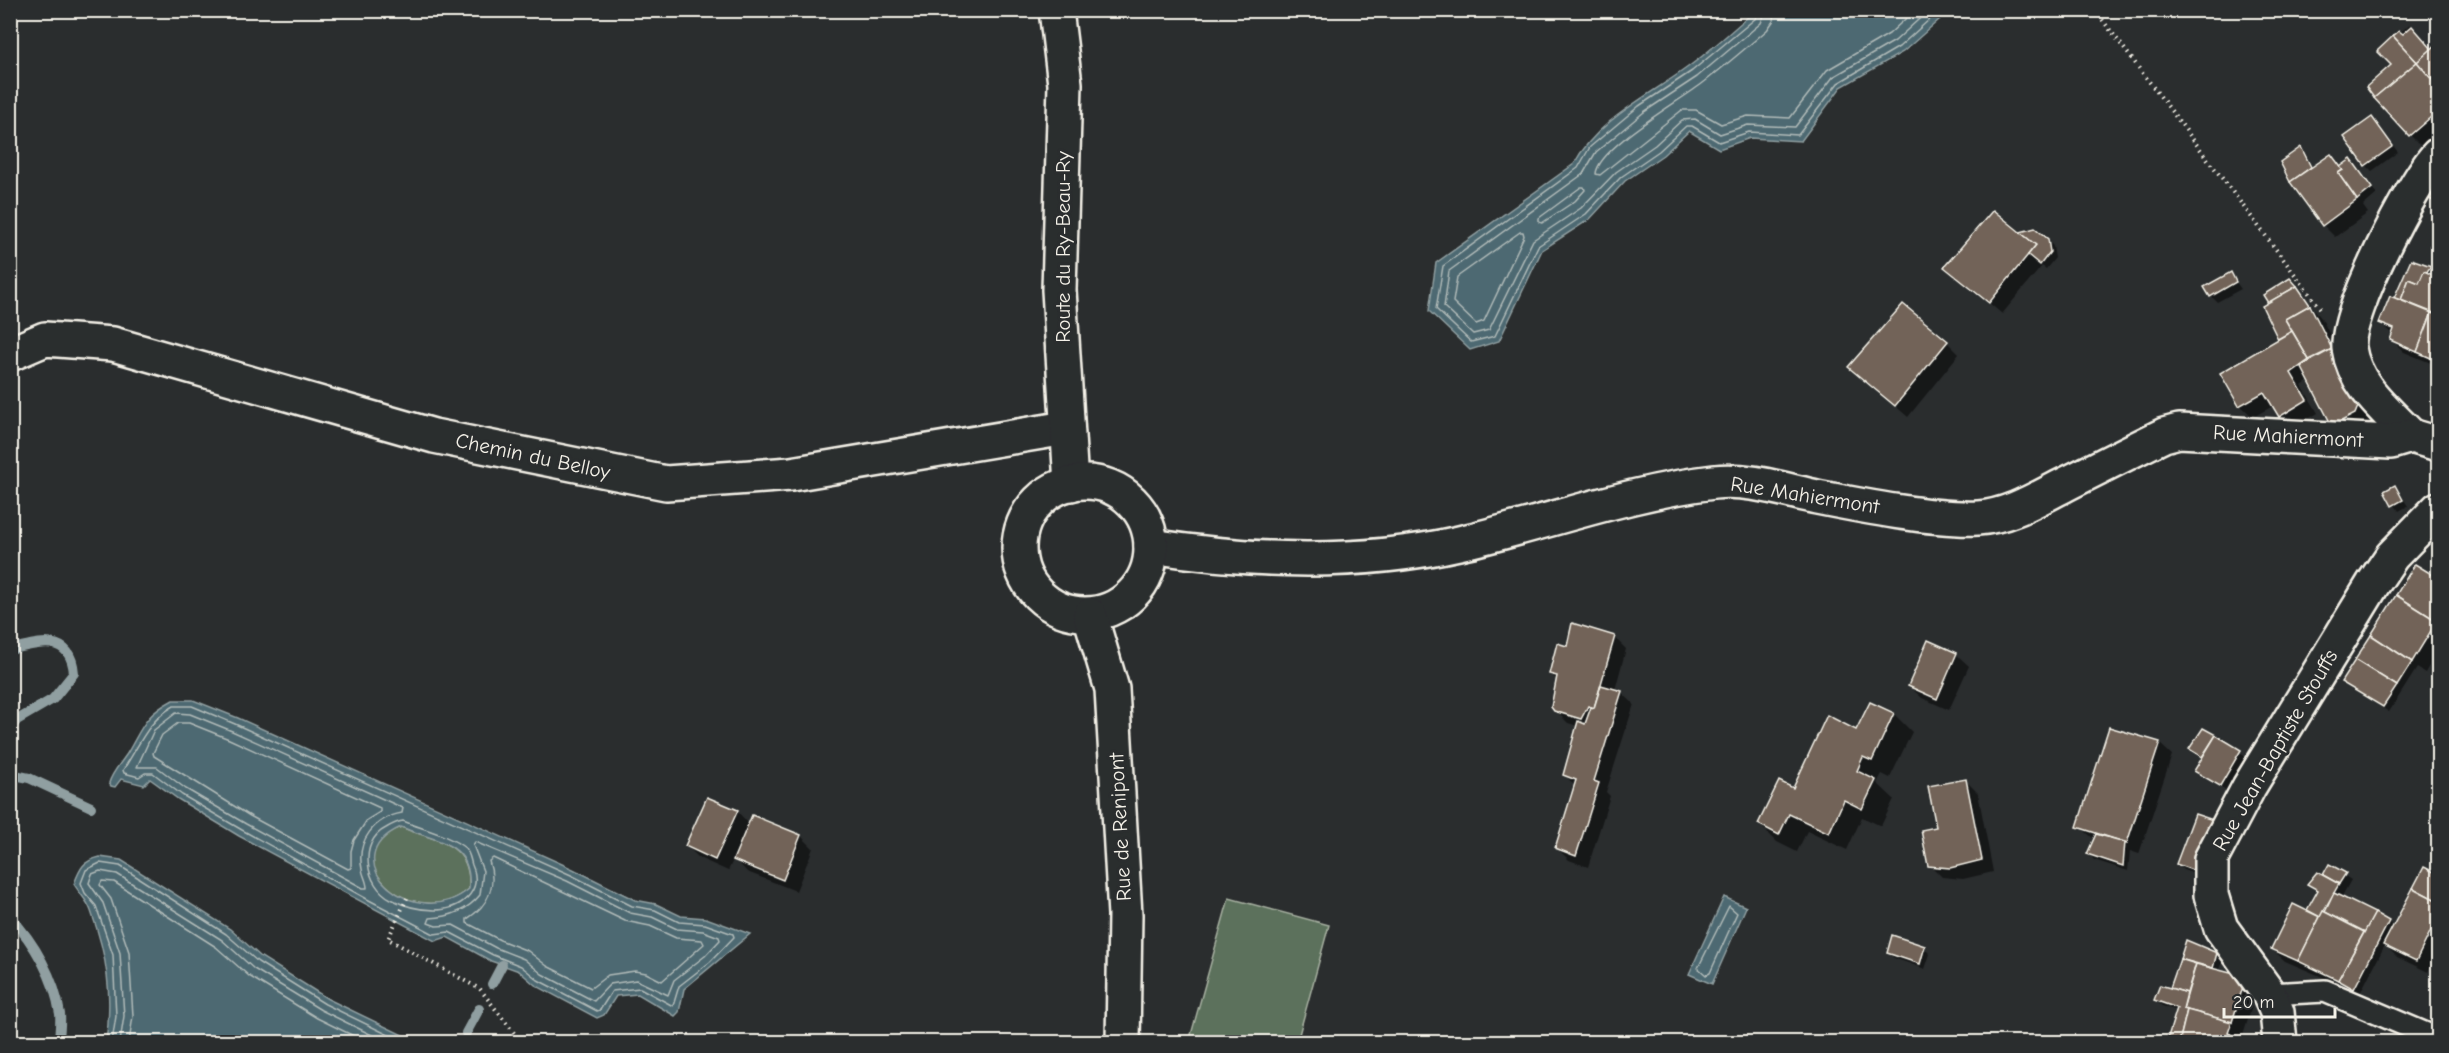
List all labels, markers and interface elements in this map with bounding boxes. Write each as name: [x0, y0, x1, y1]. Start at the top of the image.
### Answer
street label: Route du Ry-Beau-Ry: [1051, 151, 1075, 343]
street label: Rue Mahiermont: [2212, 420, 2365, 452]
street label: Chemin du Belloy: [454, 428, 613, 484]
street label: Rue Mahiermont: [1729, 471, 1882, 519]
street label: Rue Jean-Baptiste Stouffs: [2208, 645, 2342, 855]
street label: Rue de Renipont: [1104, 751, 1136, 902]
scale bar: [2224, 981, 2335, 1019]
text: 20 m: [2233, 992, 2274, 1013]

